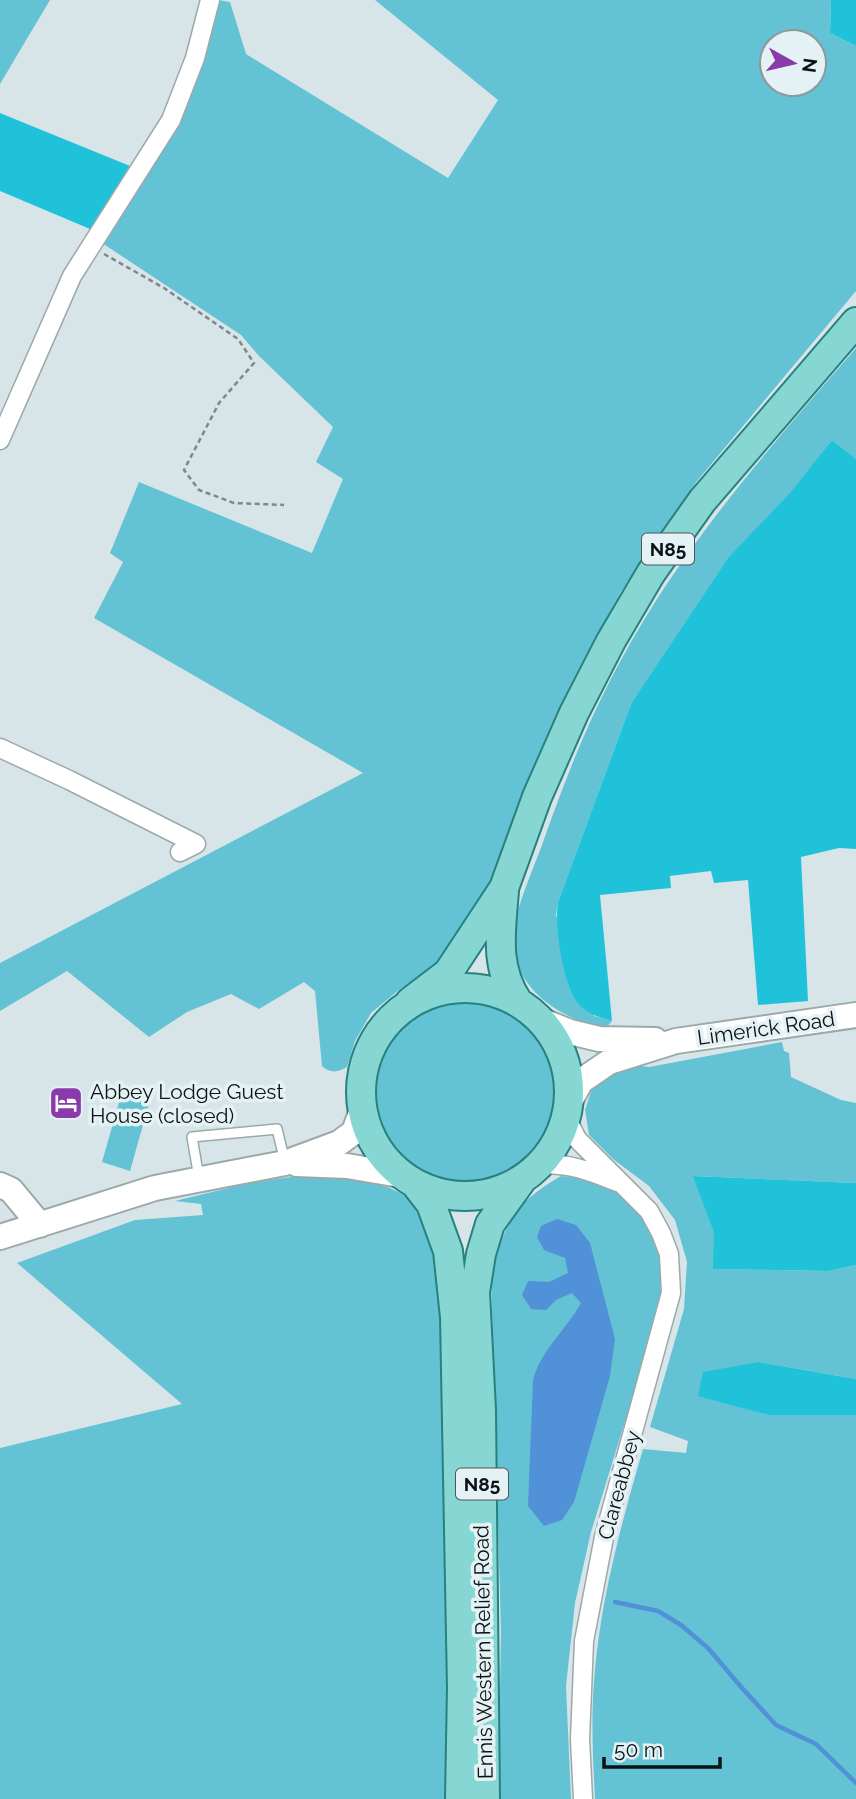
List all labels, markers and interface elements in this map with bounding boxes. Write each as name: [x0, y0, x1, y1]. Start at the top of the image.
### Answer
north arrow: [758, 28, 828, 98]
text: N: [798, 57, 822, 74]
road number: N85: [642, 534, 694, 564]
street label: Limerick Road: [696, 1006, 836, 1050]
place label: Abbey Lodge Guest House (closed): [90, 1079, 284, 1128]
hotel icon: Abbey Lodge Guest House (closed): [47, 1084, 85, 1122]
street label: Clareabbey: [592, 1428, 646, 1542]
road number: N85: [456, 1468, 508, 1500]
street label: Ennis Western Relief Road: [468, 1525, 498, 1779]
scale bar: [604, 1726, 720, 1770]
text: 50 m: [614, 1737, 663, 1762]

